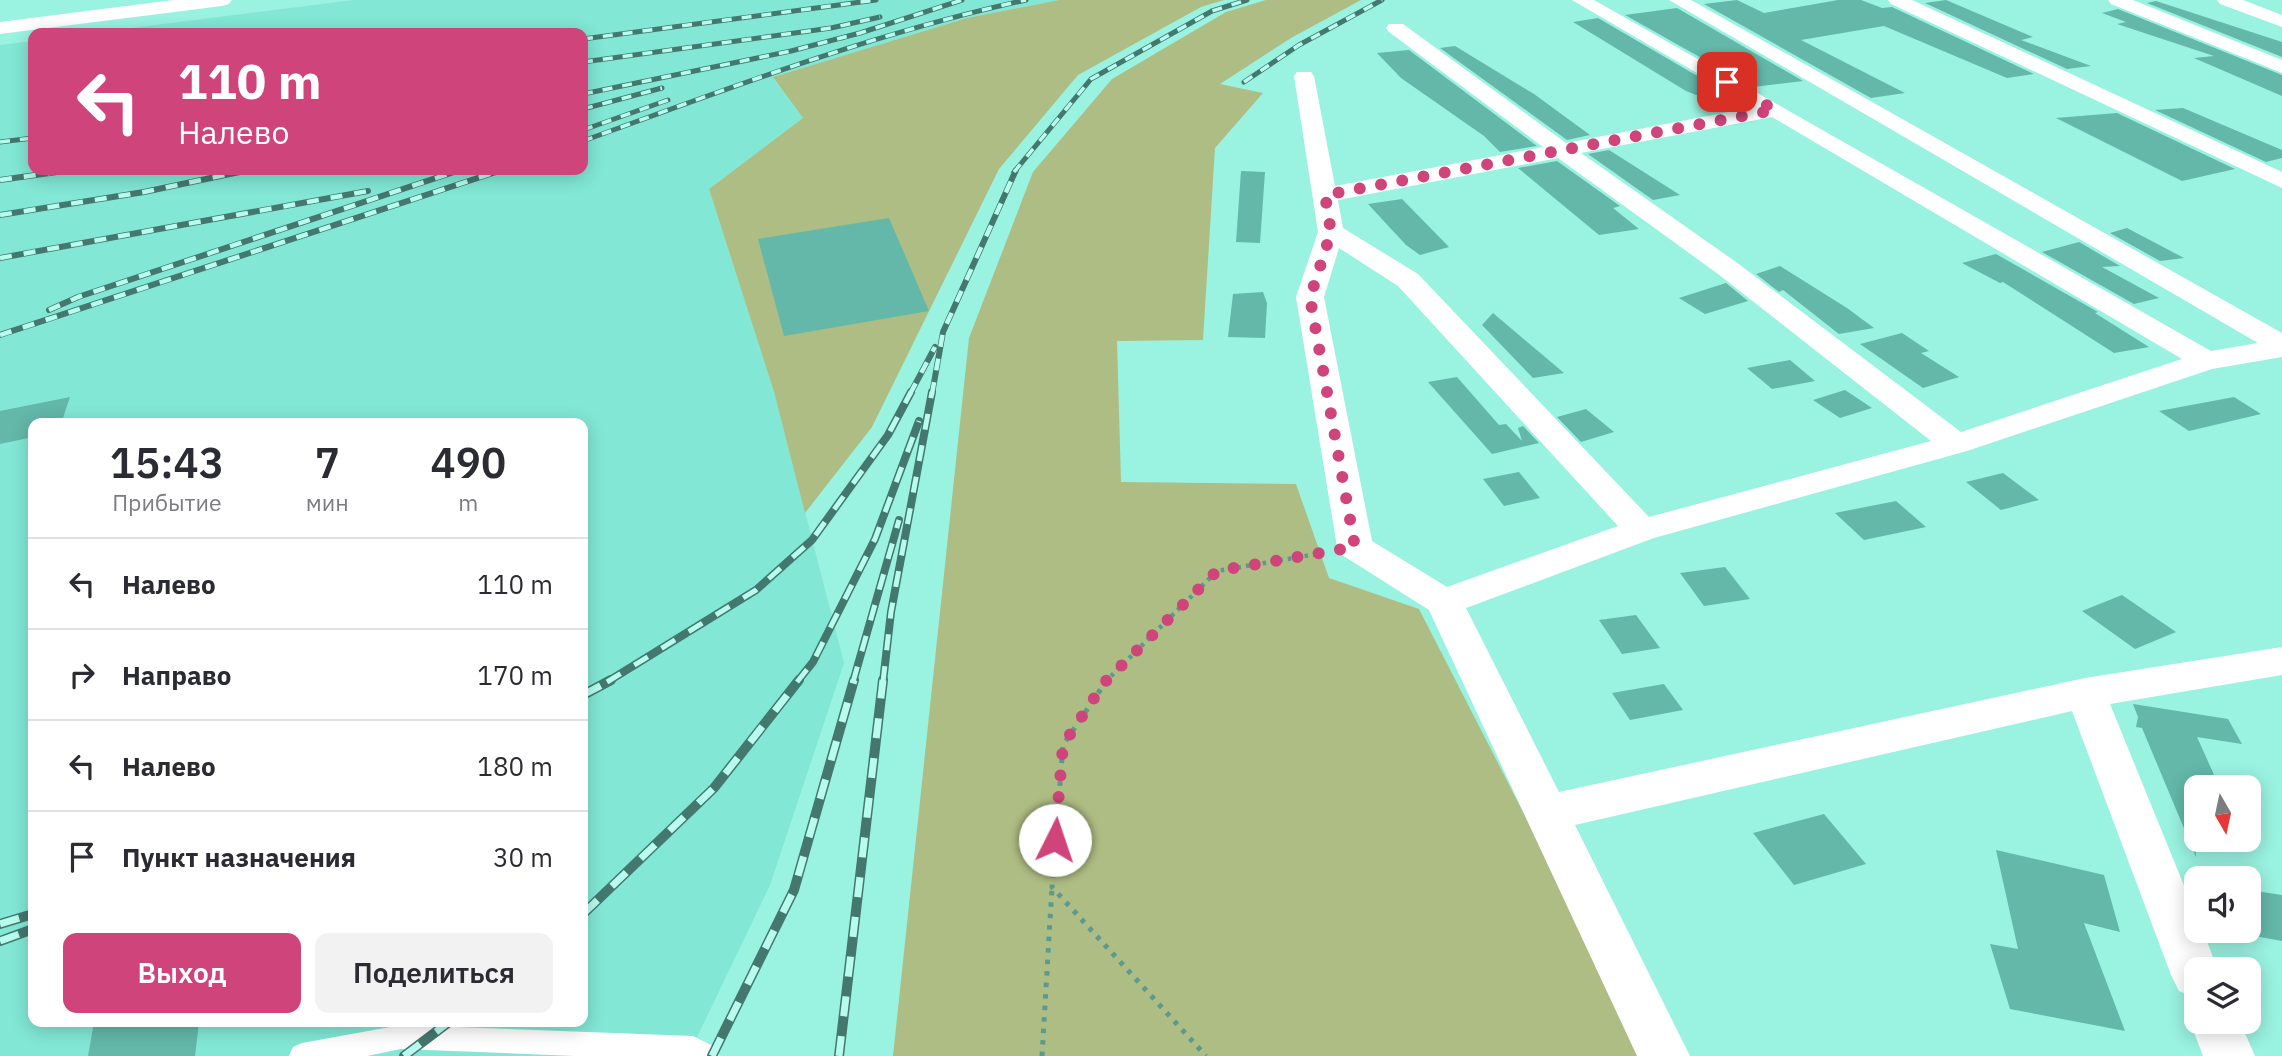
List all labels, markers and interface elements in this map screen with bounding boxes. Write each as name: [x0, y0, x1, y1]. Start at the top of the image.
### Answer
text: 110 m: [178, 49, 322, 112]
pin: [1697, 52, 1757, 112]
icon: left: [63, 56, 154, 147]
icon: arrive: [1708, 63, 1746, 101]
text: Налево: [178, 111, 289, 153]
text: 15:43: [110, 435, 224, 490]
text: 7: [315, 435, 340, 490]
text: 490: [431, 435, 506, 490]
text: Прибытие: [112, 487, 222, 517]
text: мин: [306, 487, 349, 517]
text: m: [458, 487, 478, 517]
icon: left: [63, 565, 101, 603]
text: Налево: [122, 567, 216, 601]
text: 110 m: [477, 567, 553, 601]
icon: right: [63, 656, 101, 694]
text: Направо: [122, 658, 231, 692]
text: 170 m: [477, 658, 553, 692]
icon: left: [63, 747, 101, 785]
text: Налево: [122, 749, 216, 783]
text: 180 m: [477, 749, 553, 783]
north arrow: [2184, 775, 2261, 852]
map controls: [2184, 775, 2261, 1034]
position arrow: [1018, 803, 1092, 877]
icon: arrive: [63, 838, 101, 876]
text: Пункт назначения: [122, 840, 356, 874]
text: 30 m: [493, 840, 553, 874]
button: sound: [2184, 866, 2261, 943]
button: Выход: [63, 933, 301, 1013]
button: Поделиться: [315, 933, 553, 1013]
button: layers: [2184, 957, 2261, 1034]

